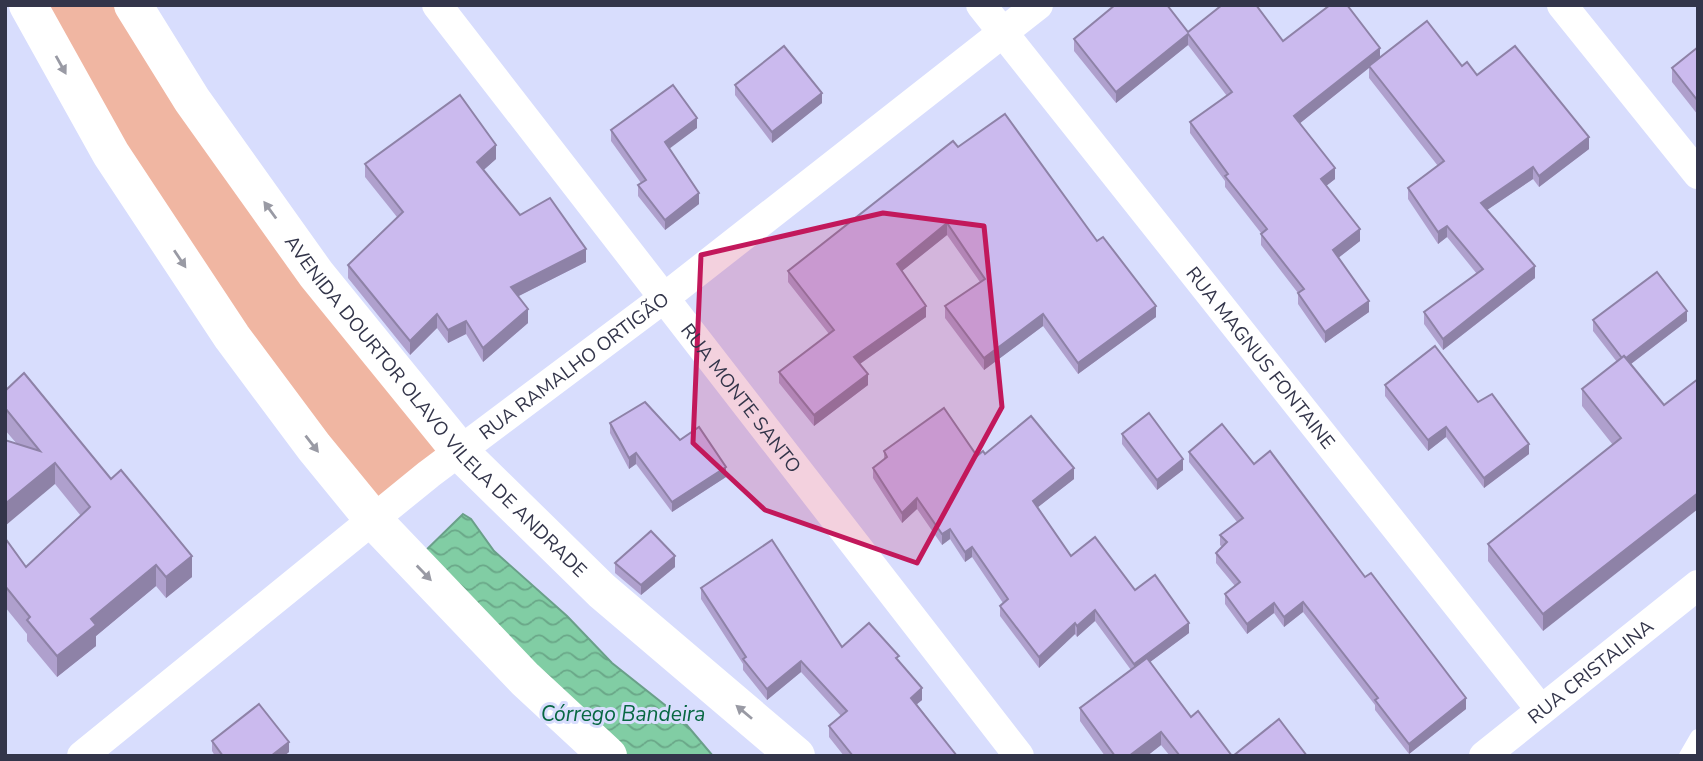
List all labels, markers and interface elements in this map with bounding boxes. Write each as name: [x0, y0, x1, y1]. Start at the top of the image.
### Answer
one-way arrow: [55, 55, 67, 75]
one-way arrow: [264, 201, 278, 219]
street label: AVENIDA DOURTOR OLAVO VILELA DE ANDRADE: [278, 230, 592, 583]
one-way arrow: [173, 249, 186, 268]
street label: RUA MAGNUS FONTAINE: [1180, 261, 1341, 455]
street label: RUA RAMALHO ORTIGÃO: [474, 287, 675, 446]
street label: RUA MONTE SANTO: [675, 318, 807, 478]
one-way arrow: [305, 434, 320, 452]
one-way arrow: [416, 565, 433, 582]
street label: RUA CRISTALINA: [1523, 614, 1659, 730]
water label: Córrego Bandeira: [541, 700, 705, 728]
one-way arrow: [736, 705, 753, 720]

